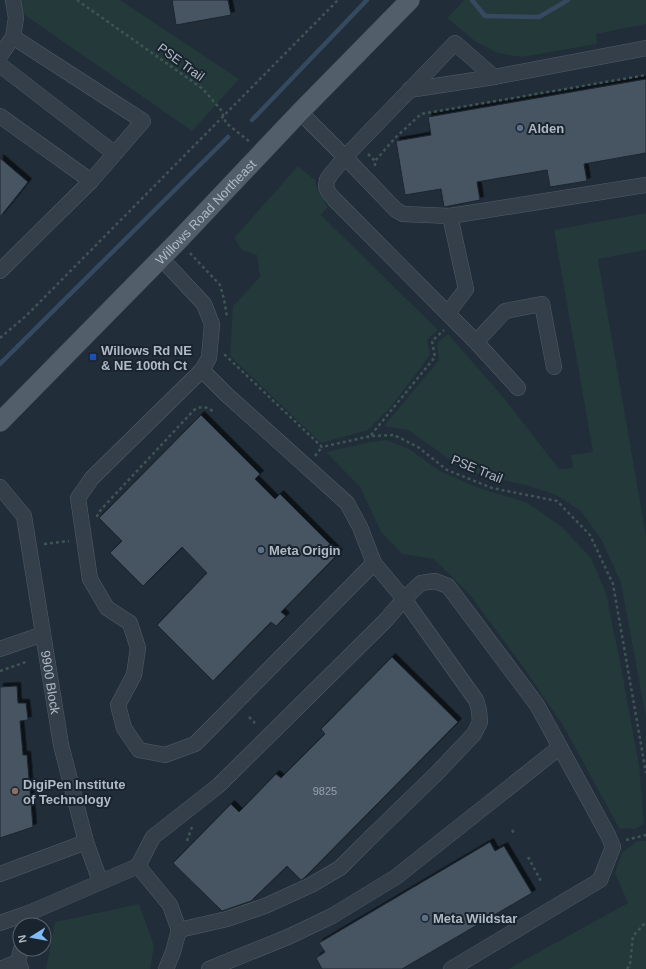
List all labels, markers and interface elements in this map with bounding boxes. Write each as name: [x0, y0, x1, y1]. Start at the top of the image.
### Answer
street label: PSE Trail: [155, 40, 207, 84]
place label: Alden: [528, 121, 564, 136]
marker: Alden: [515, 123, 525, 133]
street label: Willows Road Northeast: [152, 156, 259, 267]
place label: Willows Rd NE & NE 100th Ct: [101, 343, 192, 373]
marker: Willows Rd NE & NE 100th Ct: [88, 352, 98, 362]
street label: PSE Trail: [449, 452, 505, 486]
place label: Meta Origin: [269, 543, 341, 558]
marker: Meta Origin: [256, 545, 266, 555]
street label: 9900 Block: [38, 649, 63, 716]
place label: DigiPen Institute of Technology: [23, 777, 126, 807]
house number: 9825: [313, 785, 337, 797]
marker: DigiPen Institute of Technology: [10, 786, 20, 796]
place label: Meta Wildstar: [433, 911, 517, 926]
marker: Meta Wildstar: [420, 913, 430, 923]
north arrow: [12, 917, 52, 957]
text: N: [16, 934, 29, 944]

